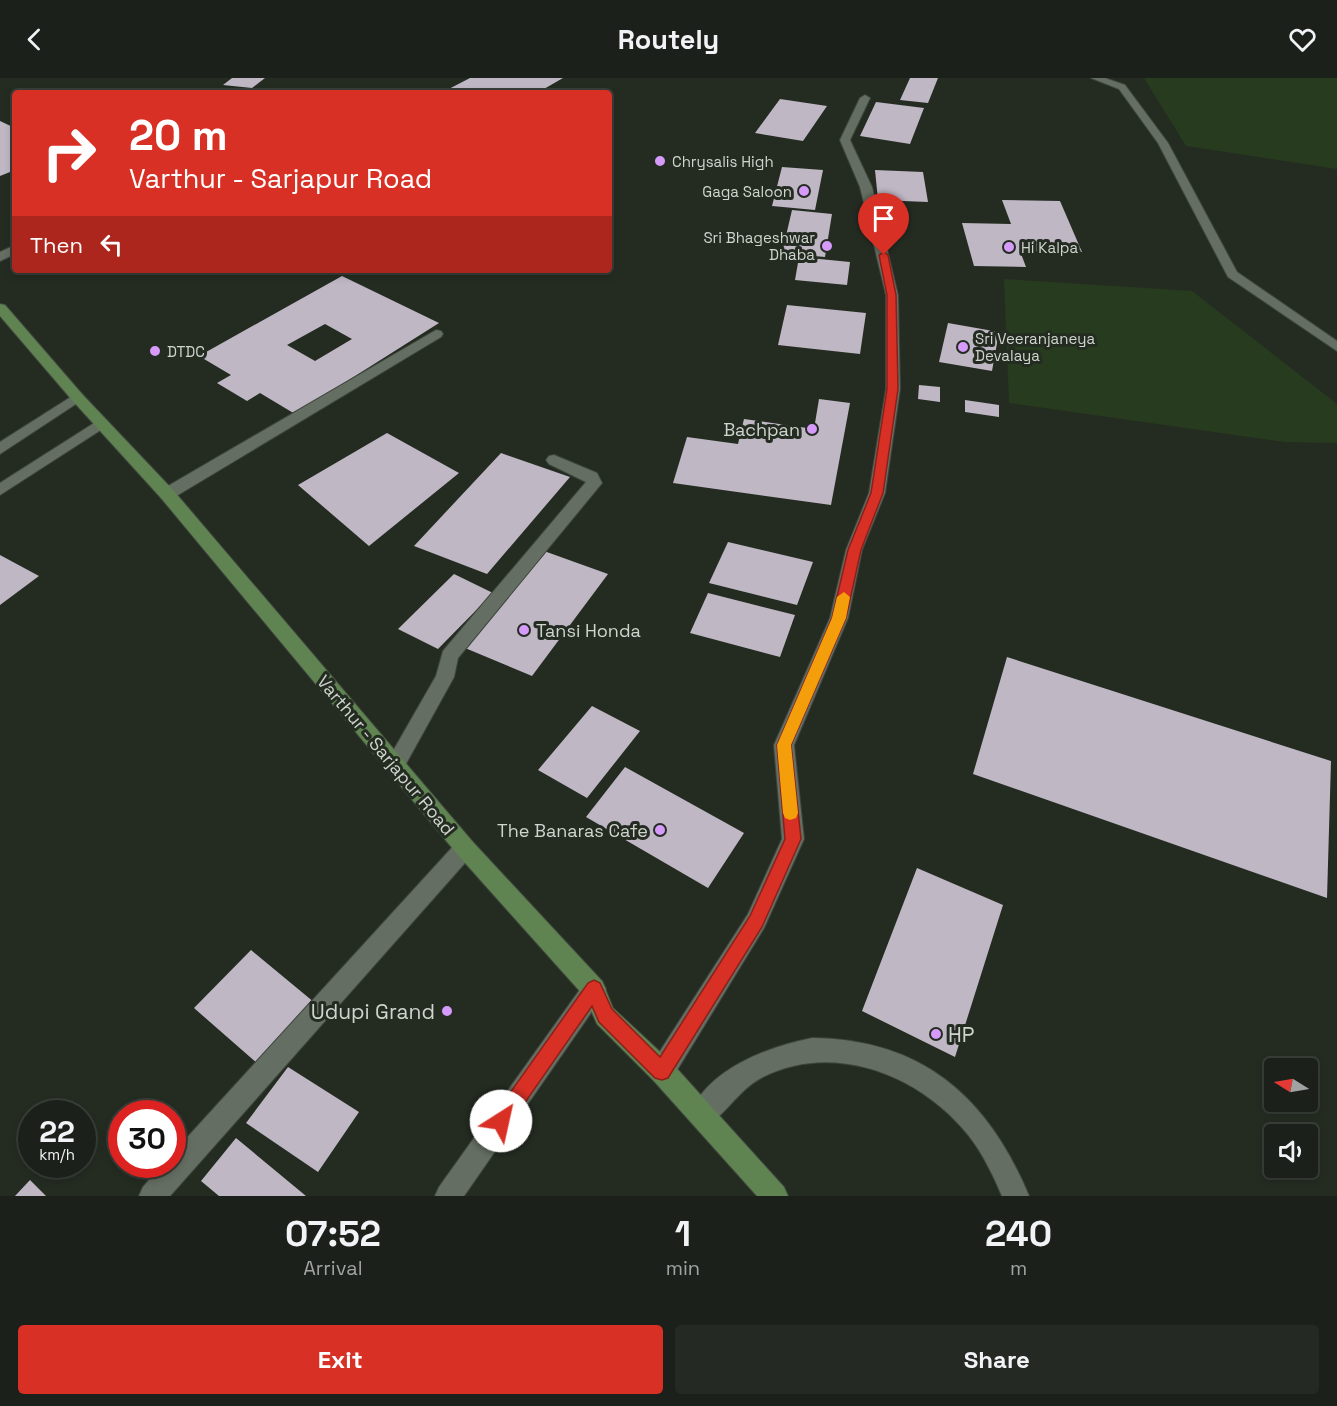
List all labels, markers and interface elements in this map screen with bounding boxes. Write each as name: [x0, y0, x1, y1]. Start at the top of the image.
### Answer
text: Routely: [618, 22, 719, 57]
icon: back: [18, 23, 51, 56]
icon: heart: [1286, 23, 1319, 56]
text: 20 m: [129, 109, 228, 162]
icon: right: [30, 114, 108, 192]
place label: Chrysalis High: [672, 152, 774, 171]
marker: Chrysalis High: [653, 154, 667, 168]
text: Varthur - Sarjapur Road: [129, 161, 432, 196]
place label: Gaga Saloon: [702, 182, 792, 201]
marker: Gaga Saloon: [797, 184, 811, 198]
pin: [858, 193, 909, 255]
icon: arrive: [867, 202, 900, 235]
icon: left: [95, 228, 128, 261]
place label: Sri Bhageshwar Dhaba: [703, 228, 815, 264]
text: Then: [30, 231, 83, 259]
place label: Hi Kalpa: [1021, 238, 1078, 257]
marker: Sri Bhageshwar Dhaba: [820, 239, 834, 253]
marker: Hi Kalpa: [1002, 240, 1016, 254]
place label: Sri Veeranjaneya Devalaya: [975, 329, 1095, 365]
marker: Sri Veeranjaneya Devalaya: [956, 340, 970, 354]
place label: DTDC: [167, 342, 205, 361]
marker: DTDC: [148, 344, 162, 358]
place label: Bachpan: [723, 418, 800, 441]
marker: Bachpan: [805, 422, 819, 436]
place label: Tansi Honda: [536, 619, 641, 642]
marker: Tansi Honda: [517, 623, 531, 637]
street label: Varthur - Sarjapur Road: [312, 670, 460, 840]
place label: The Banaras Cafe: [497, 819, 648, 842]
marker: The Banaras Cafe: [653, 823, 667, 837]
place label: Udupi Grand: [311, 998, 435, 1025]
marker: Udupi Grand: [440, 1004, 454, 1018]
place label: HP: [948, 1021, 974, 1048]
marker: HP: [929, 1027, 943, 1041]
north arrow: [1264, 1058, 1318, 1112]
map controls: [1264, 1058, 1318, 1178]
position arrow: [469, 1089, 533, 1153]
speed limit sign: 30: [108, 1100, 186, 1178]
text: 22: [39, 1112, 75, 1151]
button: sound: [1264, 1124, 1318, 1178]
text: km/h: [39, 1145, 75, 1164]
text: 07:52: [285, 1211, 381, 1257]
text: 1: [675, 1211, 691, 1257]
text: 240: [985, 1211, 1052, 1257]
text: Arrival: [303, 1255, 363, 1281]
text: min: [666, 1255, 700, 1281]
text: m: [1010, 1255, 1027, 1281]
button: Exit: [18, 1325, 663, 1394]
button: Share: [675, 1325, 1319, 1394]

